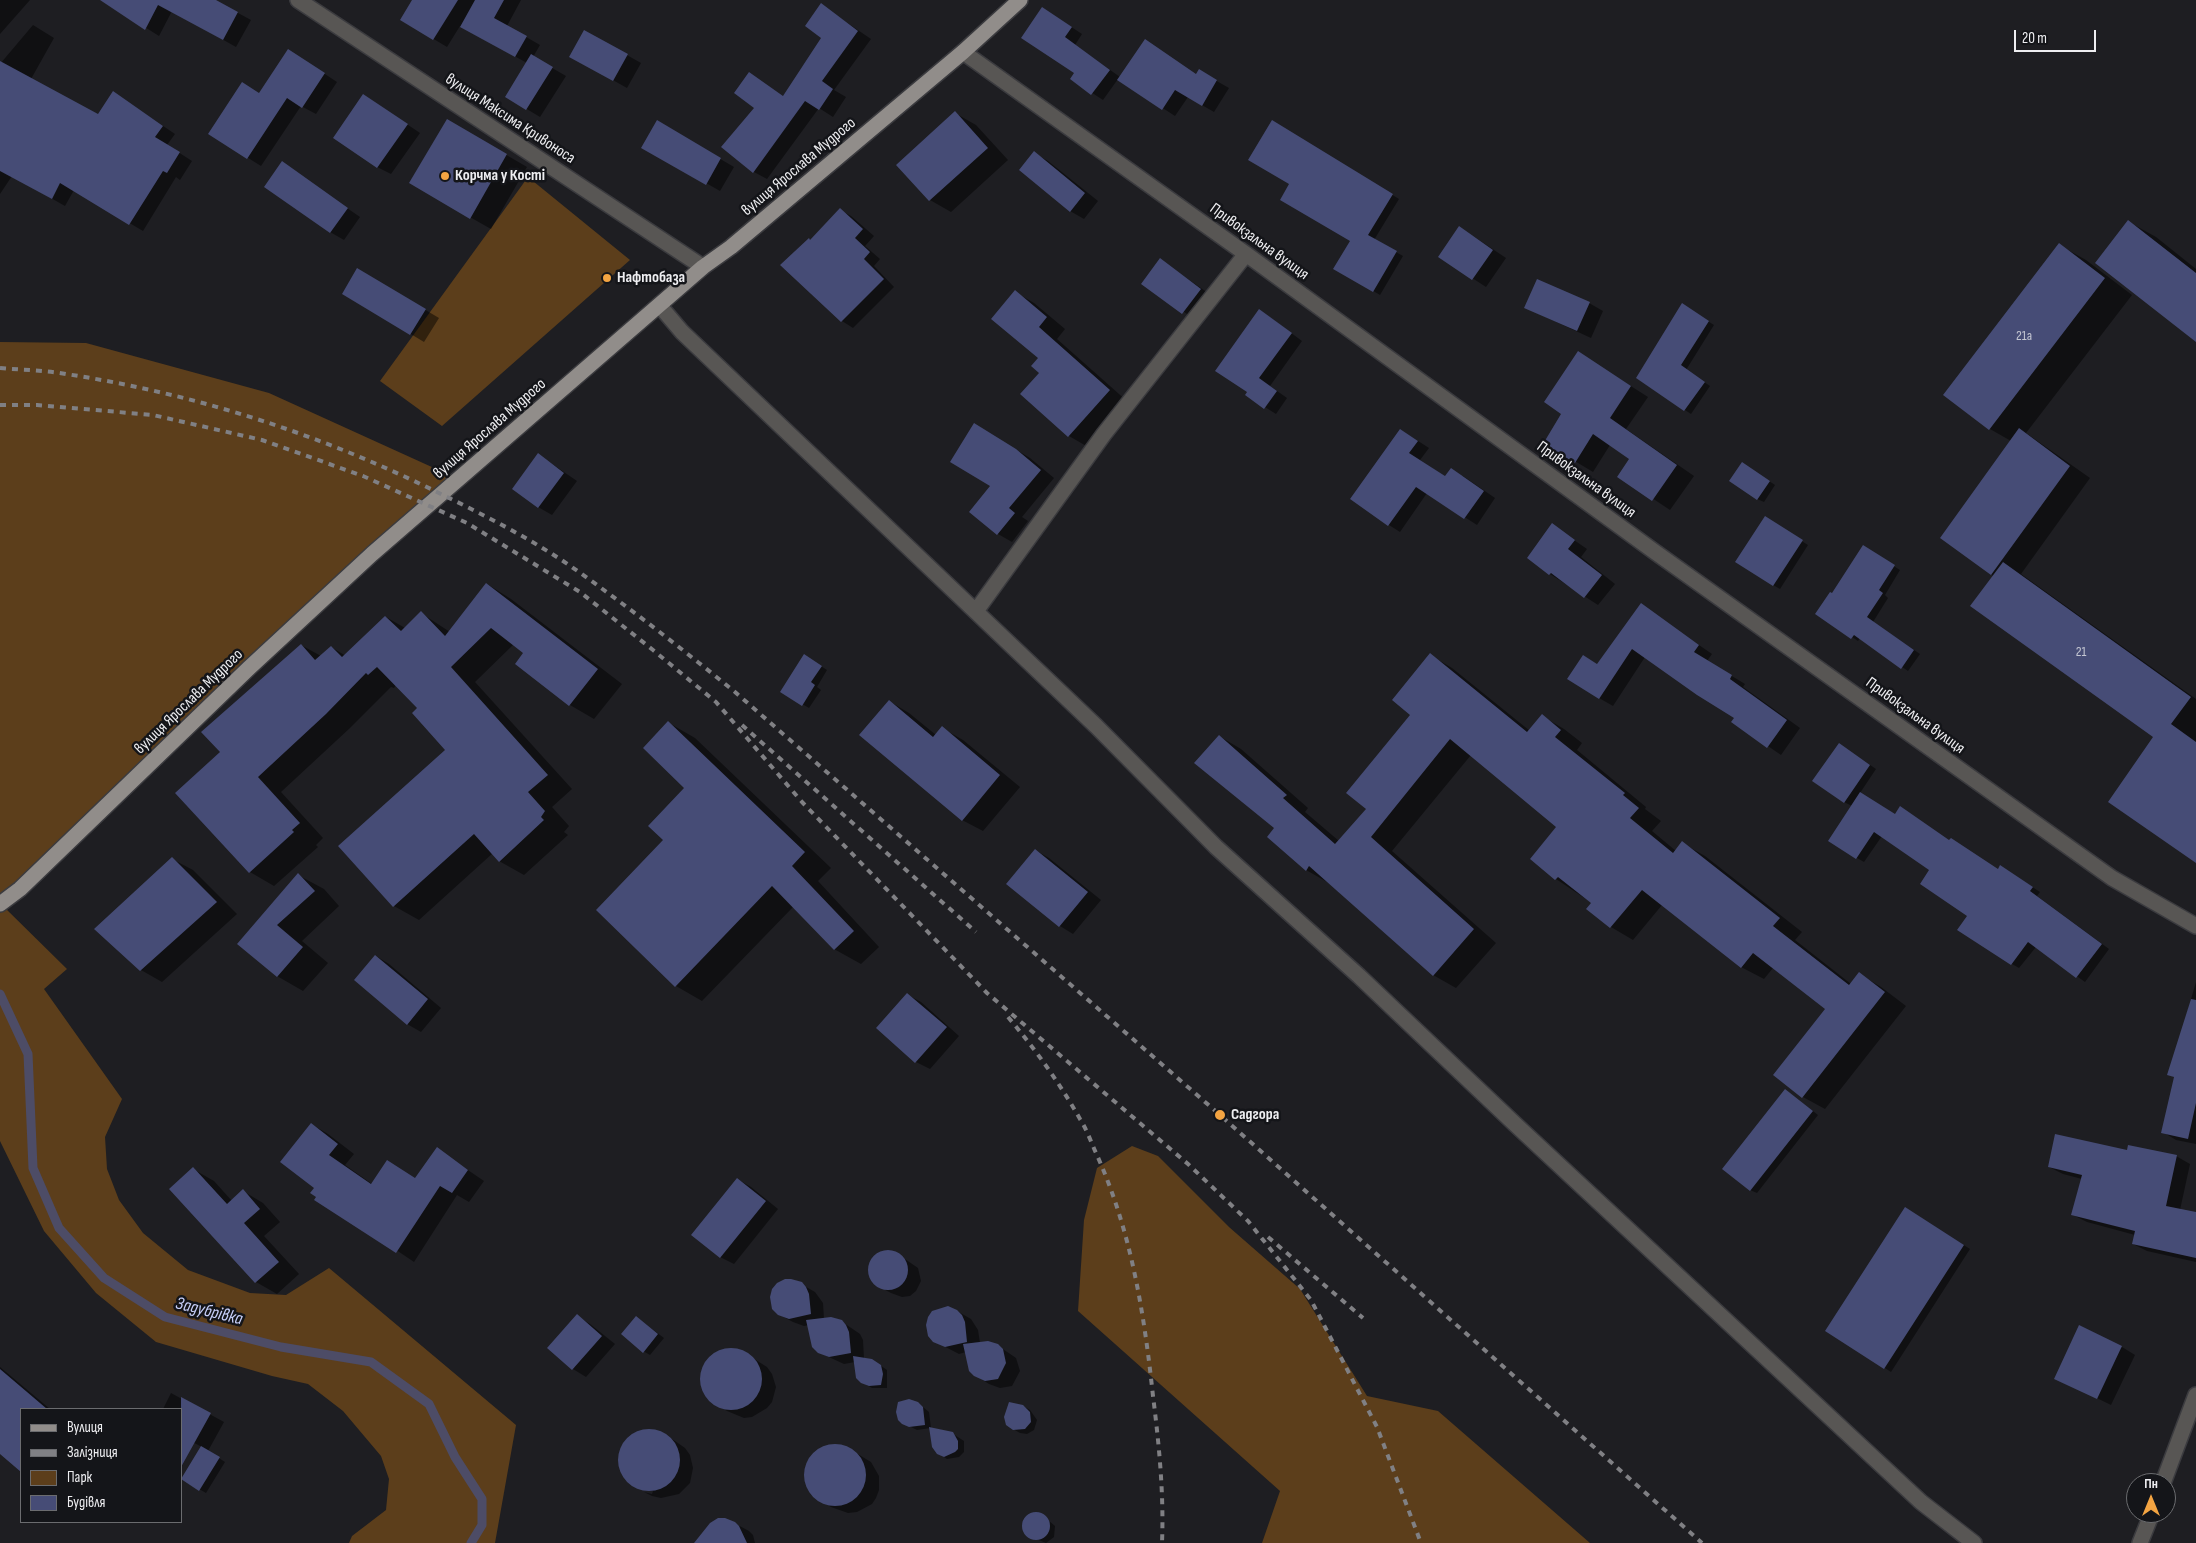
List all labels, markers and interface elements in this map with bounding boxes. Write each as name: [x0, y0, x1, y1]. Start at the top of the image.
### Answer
scale bar: [2016, 20, 2098, 52]
text: 20 m: [2022, 29, 2047, 48]
street label: вулиця Максима Кривоноса: [441, 70, 579, 168]
street label: вулиця Ярослава Мудрого: [738, 114, 860, 220]
place label: Корчма у Кості: [455, 166, 545, 186]
marker: Корчма у Кості: [439, 170, 451, 182]
street label: Привокзальна вулиця: [1206, 200, 1312, 284]
place label: Нафтобаза: [617, 268, 685, 288]
marker: Нафтобаза: [601, 272, 613, 284]
house number: 21а: [2016, 328, 2032, 344]
street label: вулиця Ярослава Мудрого: [430, 375, 550, 483]
street label: Привокзальна вулиця: [1533, 438, 1639, 522]
house number: 21: [2076, 644, 2086, 660]
street label: вулиця Ярослава Мудрого: [131, 645, 247, 759]
street label: Привокзальна вулиця: [1862, 674, 1968, 758]
place label: Садгора: [1231, 1105, 1279, 1125]
marker: Садгора: [1213, 1108, 1227, 1122]
water label: Задубрівка: [173, 1293, 245, 1331]
legend: [20, 1408, 182, 1523]
text: Вулиця: [67, 1418, 103, 1437]
text: Залізниця: [67, 1443, 118, 1462]
text: Парк: [67, 1468, 92, 1487]
north arrow: [2126, 1473, 2176, 1523]
text: Пн: [2144, 1475, 2158, 1492]
text: Будівля: [67, 1493, 105, 1512]

